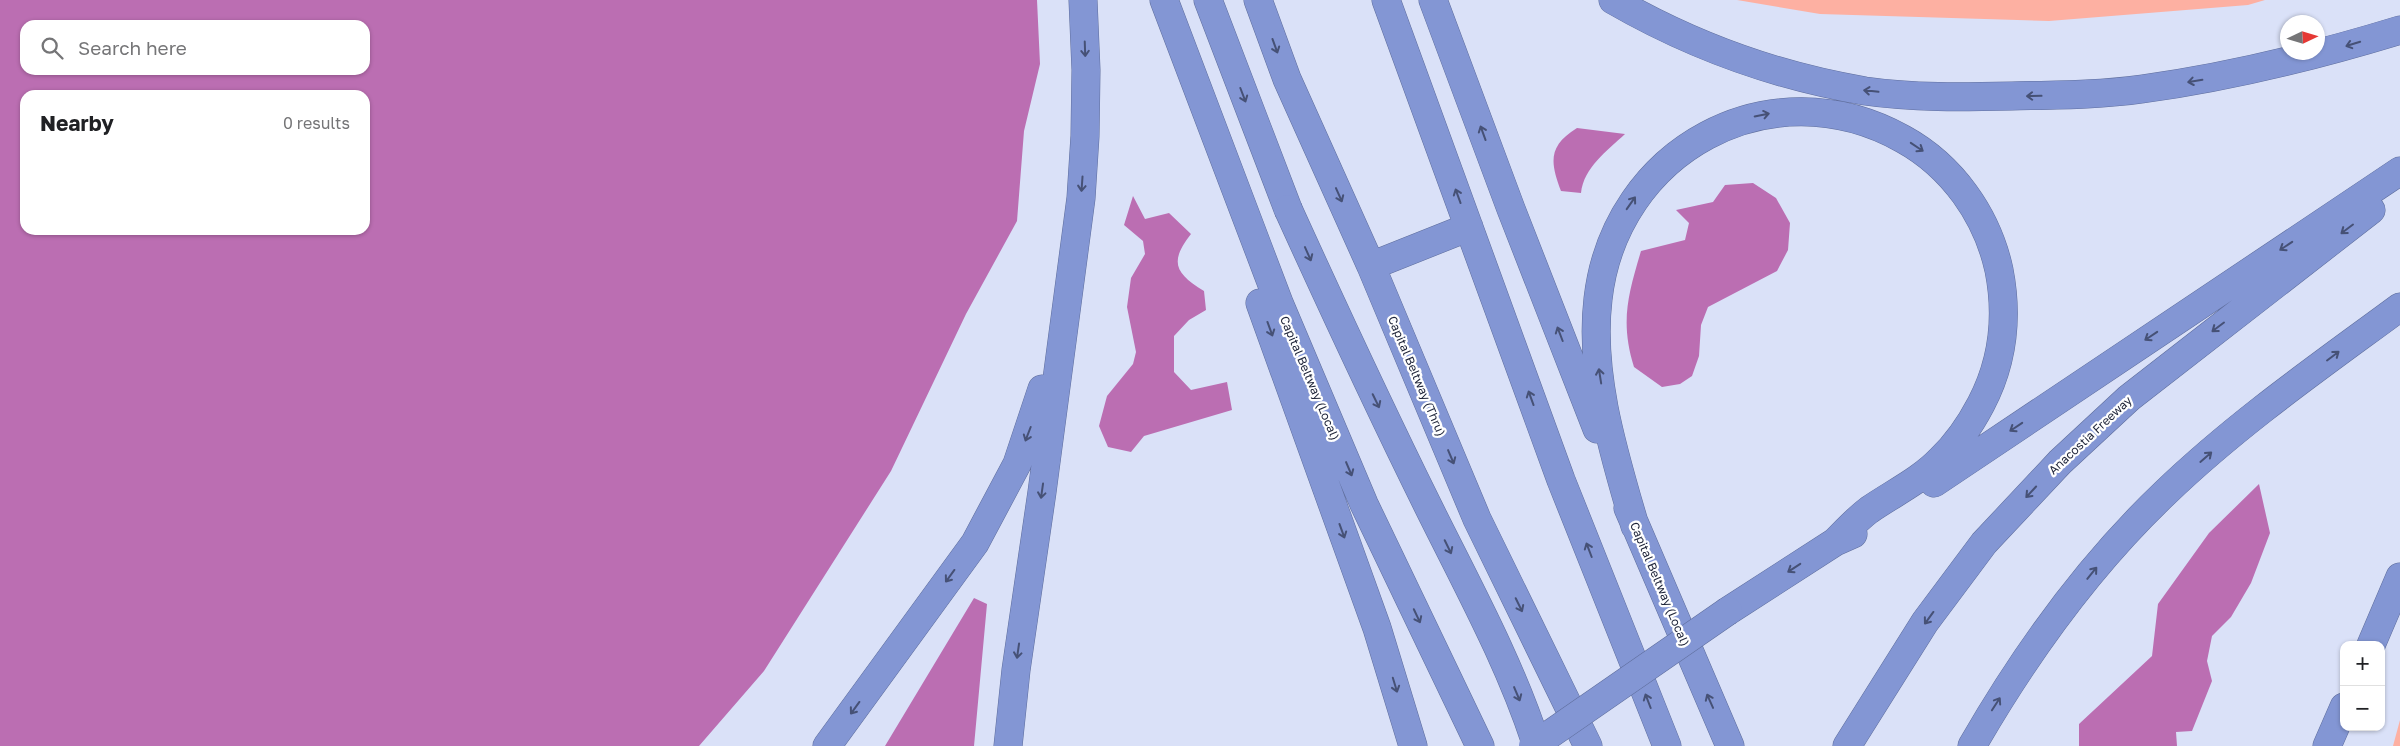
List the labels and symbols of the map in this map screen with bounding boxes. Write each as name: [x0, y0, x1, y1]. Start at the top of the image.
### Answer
north arrow: [2280, 15, 2325, 60]
one-way arrow: [1271, 38, 1280, 53]
one-way arrow: [1080, 40, 1090, 56]
one-way arrow: [2346, 40, 2362, 50]
one-way arrow: [2188, 76, 2204, 86]
one-way arrow: [1864, 86, 1880, 96]
one-way arrow: [1239, 87, 1248, 102]
one-way arrow: [2026, 91, 2042, 100]
one-way arrow: [1754, 109, 1770, 119]
one-way arrow: [1478, 126, 1487, 141]
one-way arrow: [1910, 142, 1924, 152]
one-way arrow: [1077, 176, 1086, 192]
one-way arrow: [1335, 187, 1345, 202]
one-way arrow: [1453, 189, 1462, 204]
one-way arrow: [1626, 197, 1636, 211]
one-way arrow: [2341, 223, 2354, 234]
one-way arrow: [2280, 242, 2294, 252]
one-way arrow: [1304, 246, 1314, 261]
street label: Capital Beltway (Local): [1277, 314, 1343, 442]
street label: Capital Beltway (Thru): [1385, 314, 1449, 438]
one-way arrow: [1265, 321, 1275, 337]
one-way arrow: [2212, 322, 2225, 333]
one-way arrow: [1554, 327, 1564, 342]
one-way arrow: [2144, 331, 2158, 341]
one-way arrow: [2326, 351, 2339, 362]
one-way arrow: [1594, 369, 1604, 385]
one-way arrow: [1526, 391, 1535, 406]
street label: Anacostia Freeway: [2045, 392, 2135, 477]
one-way arrow: [1372, 393, 1381, 408]
one-way arrow: [2009, 422, 2023, 432]
one-way arrow: [1023, 426, 1032, 442]
one-way arrow: [1446, 449, 1456, 464]
one-way arrow: [2199, 452, 2212, 463]
one-way arrow: [1344, 461, 1354, 476]
one-way arrow: [1037, 482, 1047, 498]
one-way arrow: [2025, 486, 2037, 499]
street label: Capital Beltway (Local): [1627, 520, 1693, 648]
one-way arrow: [1338, 523, 1347, 539]
one-way arrow: [1444, 539, 1453, 554]
one-way arrow: [1584, 543, 1593, 558]
one-way arrow: [1788, 563, 1802, 573]
one-way arrow: [2086, 566, 2097, 579]
one-way arrow: [945, 569, 956, 582]
one-way arrow: [1515, 597, 1524, 612]
one-way arrow: [1413, 608, 1422, 623]
one-way arrow: [1923, 611, 1934, 624]
one-way arrow: [1013, 643, 1023, 659]
one-way arrow: [1390, 677, 1400, 693]
one-way arrow: [1513, 686, 1522, 701]
one-way arrow: [1643, 694, 1652, 709]
one-way arrow: [1705, 694, 1715, 709]
one-way arrow: [1991, 697, 2002, 711]
one-way arrow: [850, 701, 860, 715]

